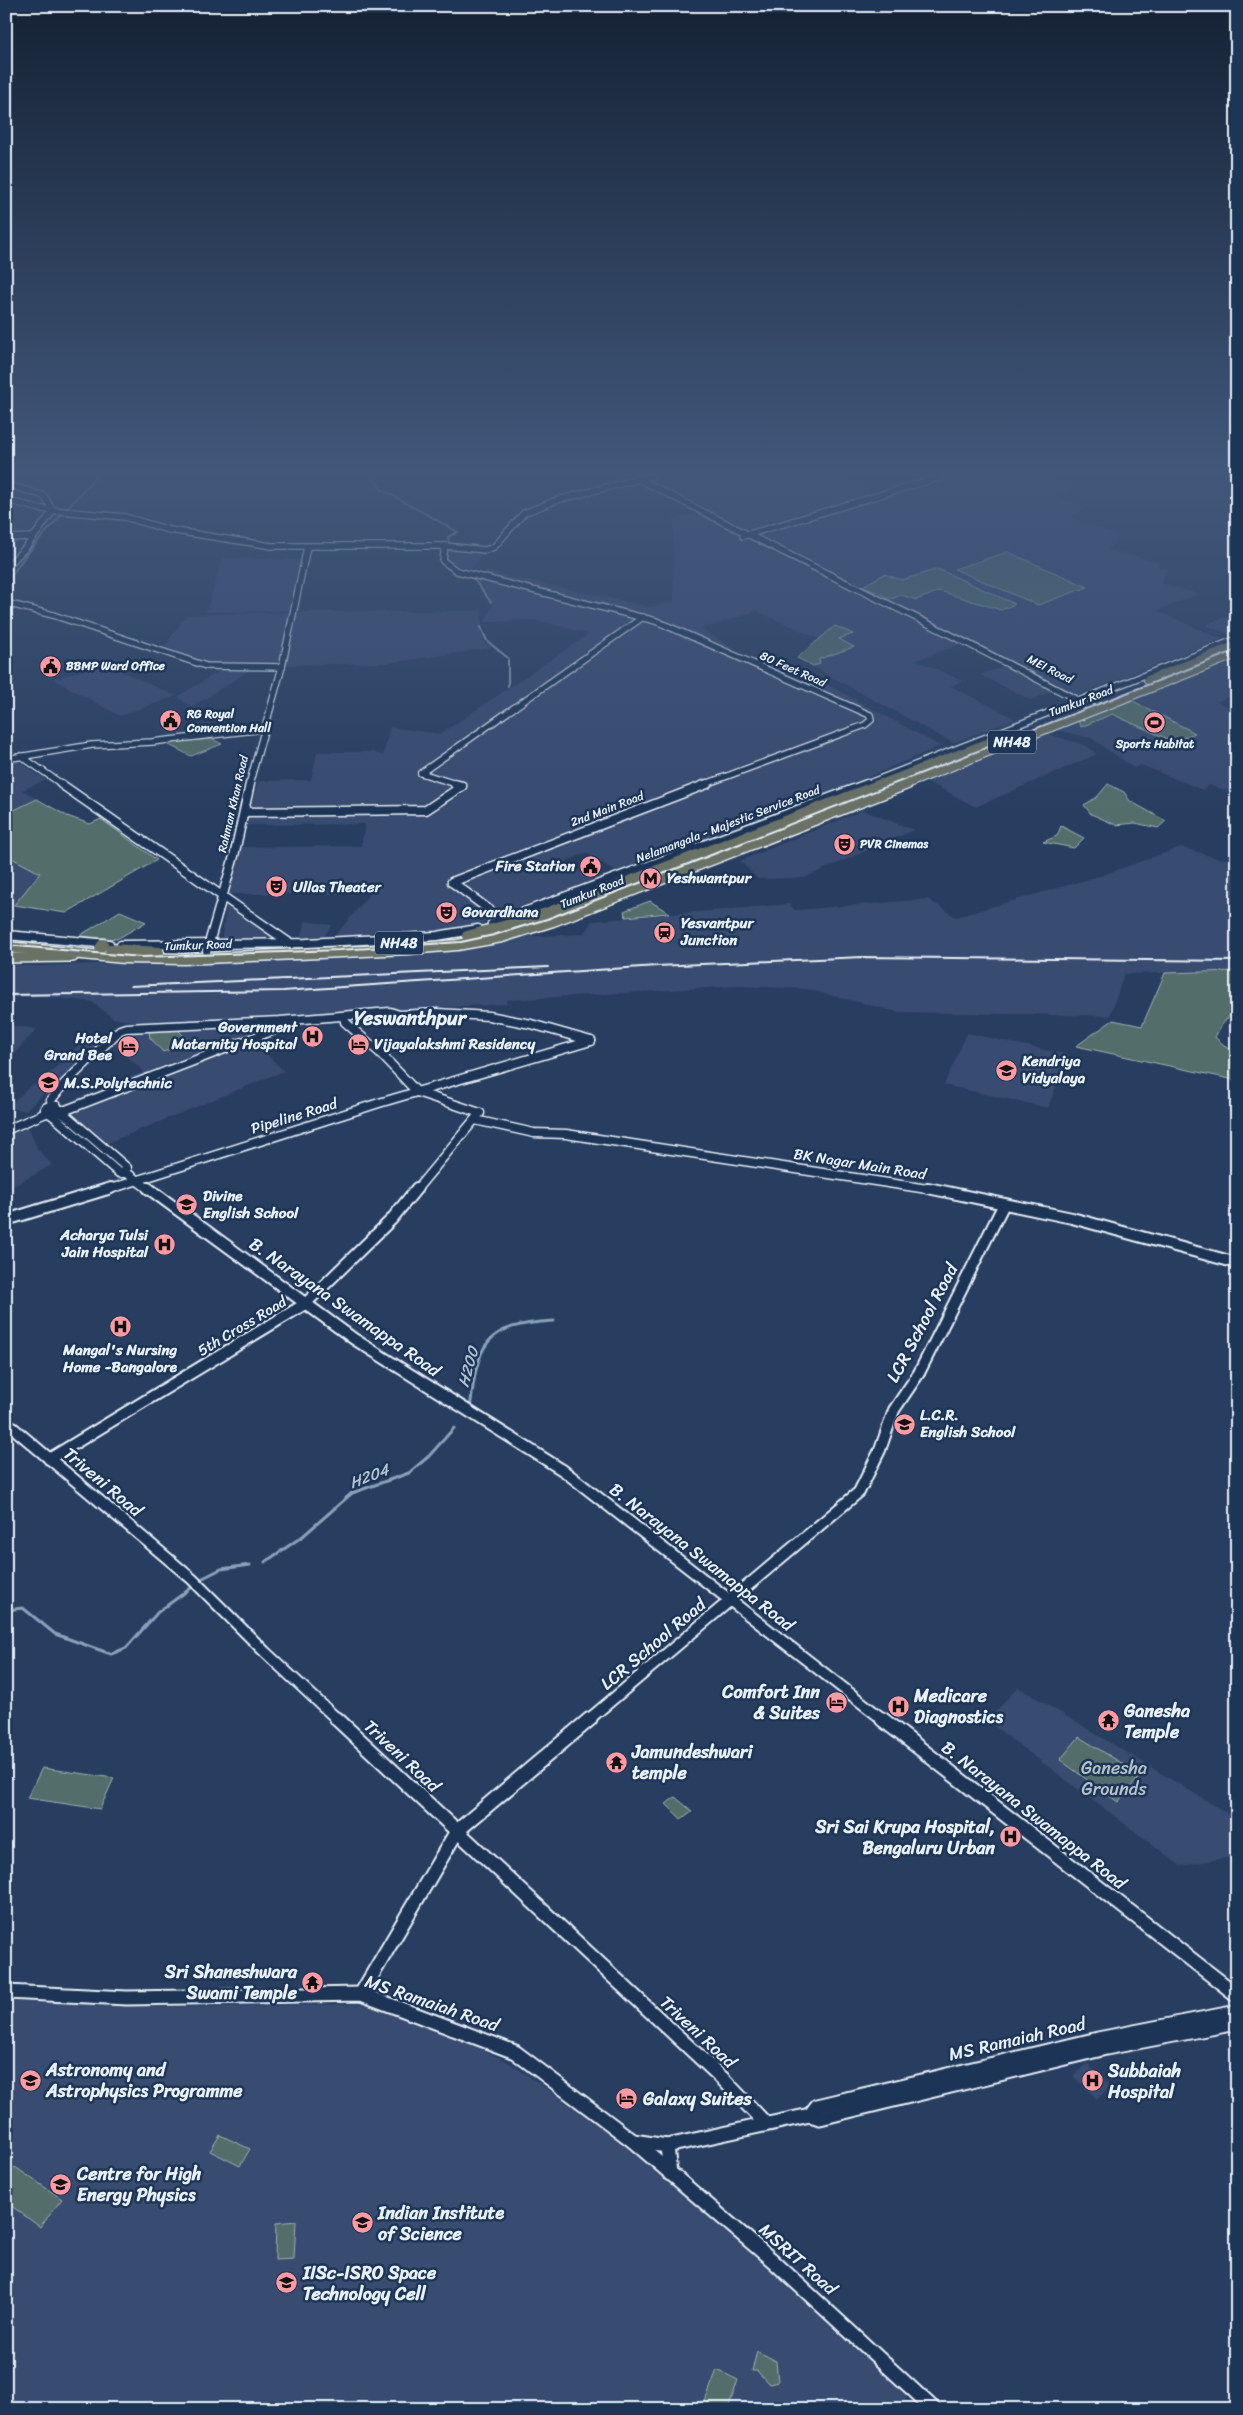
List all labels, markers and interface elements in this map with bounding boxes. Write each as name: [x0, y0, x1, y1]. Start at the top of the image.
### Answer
street label: 80 Feet Road: [756, 645, 830, 694]
street label: MEI Road: [1023, 648, 1078, 691]
public building icon: BBMP Ward Office: [38, 654, 62, 678]
place label: BBMP Ward Office: [66, 655, 166, 677]
street label: Tumkur Road: [1045, 678, 1118, 723]
place label: RG Royal Convention Hall: [186, 703, 271, 739]
public building icon: RG Royal Convention Hall: [159, 709, 183, 733]
sports icon: Sports Habitat: [1143, 711, 1167, 735]
road number: NH48: [988, 730, 1036, 754]
place label: Sports Habitat: [1115, 733, 1195, 755]
street label: Rahman Khan Road: [211, 752, 255, 855]
street label: Nelamangala - Majestic Service Road: [633, 778, 824, 869]
street label: 2nd Main Road: [567, 784, 649, 833]
theatre icon: PVR Cinemas: [832, 832, 856, 856]
place label: PVR Cinemas: [860, 833, 929, 855]
place label: Fire Station: [495, 853, 576, 879]
public building icon: Fire Station: [579, 854, 603, 878]
place label: Yeshwantpur: [667, 865, 753, 891]
metro station icon: Yeshwantpur: [639, 866, 663, 890]
street label: Tumkur Road: [557, 869, 629, 915]
place label: Ullas Theater: [293, 874, 383, 900]
theatre icon: Ullas Theater: [265, 875, 289, 899]
place label: Govardhana: [461, 899, 539, 925]
theatre icon: Govardhana: [434, 900, 458, 924]
place label: Yesvantpur Junction: [680, 910, 755, 953]
station icon: Yesvantpur Junction: [653, 920, 677, 944]
road number: NH48: [375, 931, 423, 954]
street label: Tumkur Road: [164, 933, 234, 957]
district label: Yeswanthpur: [354, 1001, 468, 1036]
place label: Government Maternity Hospital: [170, 1014, 298, 1057]
hospital icon: Government Maternity Hospital: [301, 1024, 325, 1048]
place label: Hotel Grand Bee: [44, 1025, 113, 1068]
place label: Vijayalakshmi Residency: [374, 1031, 535, 1057]
hotel icon: Vijayalakshmi Residency: [346, 1032, 370, 1056]
hotel icon: Hotel Grand Bee: [116, 1035, 140, 1059]
place label: Kendriya Vidyalaya: [1021, 1048, 1086, 1091]
school or university icon: Kendriya Vidyalaya: [994, 1058, 1018, 1082]
place label: M.S.Polytechnic: [63, 1070, 172, 1096]
school or university icon: M.S.Polytechnic: [36, 1071, 60, 1095]
street label: Pipeline Road: [248, 1090, 341, 1141]
street label: BK Nagar Main Road: [792, 1141, 929, 1187]
place label: Divine English School: [203, 1183, 299, 1226]
school or university icon: Divine English School: [175, 1193, 199, 1217]
place label: Acharya Tulsi Jain Hospital: [59, 1222, 149, 1265]
street label: B. Narayana Swamappa Road: [242, 1228, 449, 1386]
hospital icon: Acharya Tulsi Jain Hospital: [152, 1232, 176, 1256]
street label: LCR School Road: [877, 1256, 968, 1388]
street label: 5th Cross Road: [192, 1288, 293, 1363]
hospital icon: Mangal's Nursing Home -Bangalore: [108, 1315, 132, 1339]
place label: Mangal's Nursing Home -Bangalore: [62, 1337, 178, 1380]
water label: H200: [449, 1342, 488, 1390]
place label: L.C.R. English School: [920, 1402, 1016, 1445]
school or university icon: L.C.R. English School: [892, 1412, 916, 1436]
street label: Triveni Road: [56, 1439, 151, 1526]
water label: H204: [345, 1454, 395, 1497]
street label: B. Narayana Swamappa Road: [602, 1474, 803, 1641]
street label: LCR School Road: [592, 1589, 715, 1698]
place label: Comfort Inn & Suites: [721, 1676, 821, 1729]
place label: Medicare Diagnostics: [913, 1680, 1004, 1733]
hotel icon: Comfort Inn & Suites: [824, 1690, 848, 1714]
hospital icon: Medicare Diagnostics: [886, 1694, 910, 1718]
place label: Ganesha Temple: [1123, 1695, 1191, 1748]
temple icon: Ganesha Temple: [1096, 1709, 1120, 1733]
street label: Triveni Road: [356, 1711, 449, 1802]
street label: B. Narayana Swamappa Road: [934, 1732, 1135, 1899]
place label: Jamundeshwari temple: [631, 1736, 753, 1789]
temple icon: Jamundeshwari temple: [604, 1750, 628, 1774]
park label: Ganesha Grounds: [1081, 1752, 1147, 1805]
place label: Sri Sai Krupa Hospital, Bengaluru Urban: [814, 1811, 995, 1864]
hospital icon: Sri Sai Krupa Hospital, Bengaluru Urban: [999, 1825, 1023, 1849]
place label: Sri Shaneshwara Swami Temple: [164, 1956, 298, 2009]
street label: MS Ramaiah Road: [361, 1965, 505, 2041]
temple icon: Sri Shaneshwara Swami Temple: [301, 1970, 325, 1994]
street label: Triveni Road: [652, 1987, 745, 2078]
street label: MS Ramaiah Road: [945, 2007, 1090, 2070]
place label: Astronomy and Astrophysics Programme: [45, 2054, 243, 2107]
place label: Subbaiah Hospital: [1107, 2055, 1181, 2108]
school or university icon: Astronomy and Astrophysics Programme: [18, 2068, 42, 2092]
hospital icon: Subbaiah Hospital: [1080, 2069, 1104, 2093]
place label: Galaxy Suites: [642, 2083, 753, 2115]
hotel icon: Galaxy Suites: [615, 2087, 639, 2111]
place label: Centre for High Energy Physics: [76, 2158, 202, 2211]
school or university icon: Centre for High Energy Physics: [49, 2172, 73, 2196]
place label: Indian Institute of Science: [377, 2197, 504, 2250]
school or university icon: Indian Institute of Science: [350, 2211, 374, 2235]
street label: MSRIT Road: [751, 2215, 846, 2304]
place label: IISc-ISRO Space Technology Cell: [302, 2257, 437, 2310]
school or university icon: IISc-ISRO Space Technology Cell: [275, 2271, 299, 2295]

